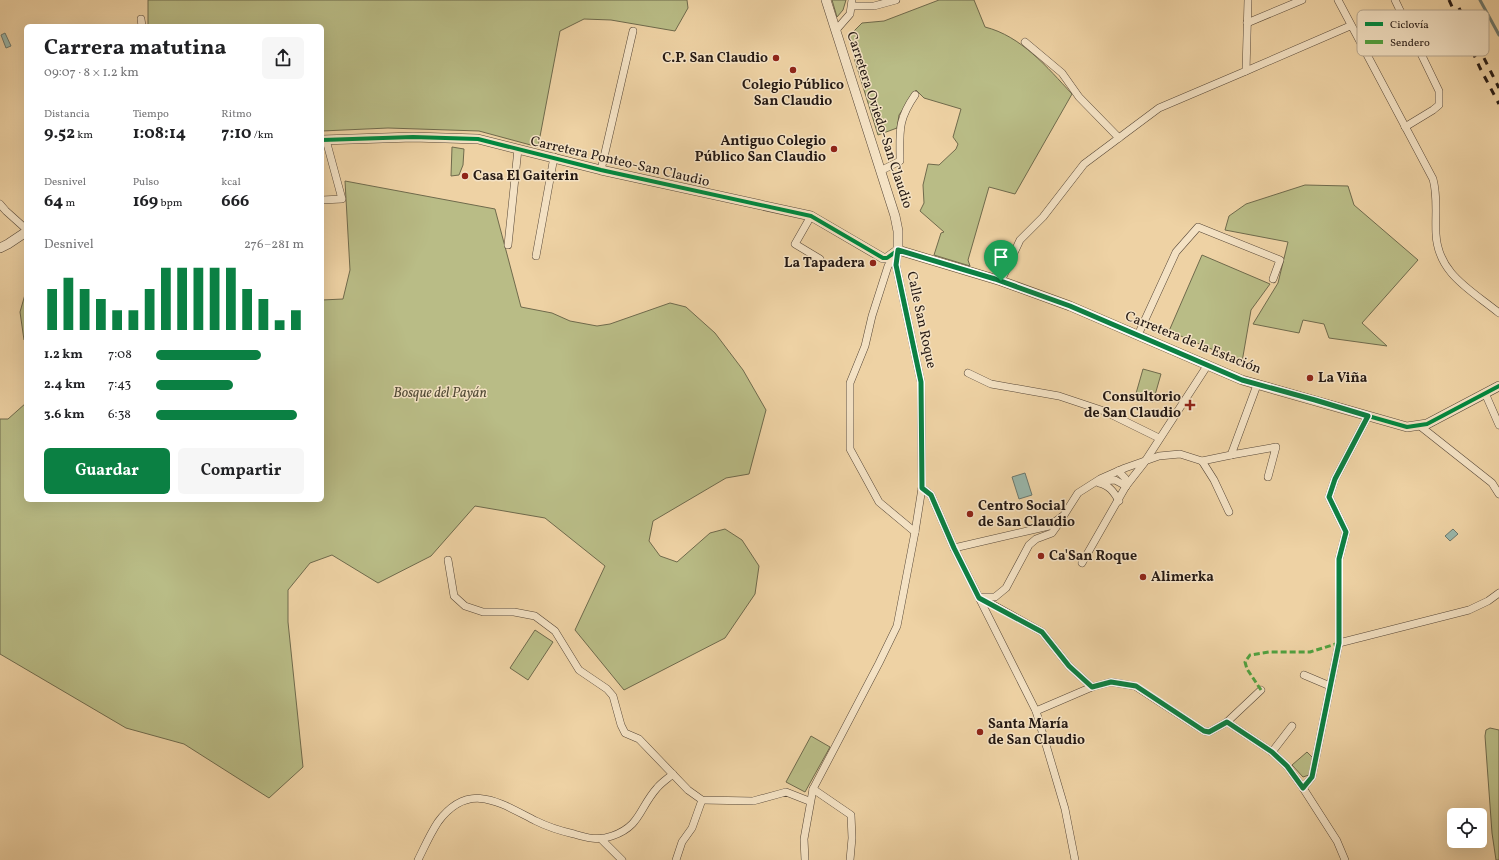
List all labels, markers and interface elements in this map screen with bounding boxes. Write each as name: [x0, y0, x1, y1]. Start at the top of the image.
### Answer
legend: [1357, 10, 1489, 56]
text: Ciclovía: [1390, 18, 1429, 33]
street label: Carretera Oviedo-San Claudio: [841, 29, 917, 211]
text: Carrera matutina: [44, 33, 226, 64]
text: Sendero: [1390, 36, 1430, 51]
button: share: [262, 37, 304, 79]
place label: C.P. San Claudio: [662, 49, 768, 68]
marker: C.P. San Claudio: [771, 53, 781, 63]
text: 09:07 · 8 × 1.2 km: [44, 64, 139, 82]
marker: Colegio Público San Claudio: [788, 65, 798, 75]
place label: Colegio Público San Claudio: [742, 76, 844, 111]
text: Distancia: [44, 107, 90, 122]
text: Tiempo: [133, 107, 169, 122]
text: Ritmo: [221, 107, 252, 122]
text: 9.52: [44, 122, 75, 145]
text: 1:08:14: [133, 122, 186, 145]
text: 7:10: [221, 122, 252, 145]
text: km: [75, 128, 93, 143]
text: /km: [252, 128, 274, 143]
street label: Carretera Ponteo-San Claudio: [528, 132, 712, 192]
place label: Antiguo Colegio Público San Claudio: [695, 132, 826, 167]
marker: Antiguo Colegio Público San Claudio: [829, 144, 839, 154]
place label: Casa El Gaiterin: [473, 167, 579, 186]
marker: Casa El Gaiterin: [460, 171, 470, 181]
text: Desnivel: [44, 175, 86, 190]
text: Pulso: [133, 175, 159, 190]
text: kcal: [221, 175, 241, 190]
text: 64: [44, 190, 63, 213]
text: 169: [133, 190, 158, 213]
text: 666: [221, 190, 249, 213]
text: m: [63, 196, 75, 211]
text: bpm: [158, 196, 182, 211]
text: Desnivel: [44, 236, 94, 254]
text: 276–281 m: [244, 236, 304, 254]
pin: [984, 240, 1018, 281]
icon: arrive: [990, 246, 1012, 268]
place label: La Tapadera: [784, 254, 865, 273]
marker: La Tapadera: [868, 258, 878, 268]
street label: Calle San Roque: [901, 270, 941, 371]
street label: Carretera de la Estación: [1122, 307, 1264, 379]
text: 1.2 km: [44, 346, 83, 364]
text: 7:08: [108, 346, 132, 364]
place label: La Viña: [1318, 369, 1368, 388]
marker: La Viña: [1305, 373, 1315, 383]
text: 2.4 km: [44, 376, 85, 394]
text: 7:43: [108, 376, 131, 394]
park label: Bosque del Payán: [393, 384, 487, 403]
place label: Consultorio de San Claudio: [1084, 388, 1181, 423]
marker: Consultorio de San Claudio: [1184, 399, 1196, 411]
text: 3.6 km: [44, 406, 85, 424]
text: 6:38: [108, 406, 131, 424]
button: Guardar: [44, 448, 170, 494]
button: Compartir: [178, 448, 304, 494]
place label: Centro Social de San Claudio: [978, 497, 1075, 532]
marker: Centro Social de San Claudio: [965, 509, 975, 519]
place label: Ca'San Roque: [1049, 547, 1137, 566]
marker: Ca'San Roque: [1036, 551, 1046, 561]
place label: Alimerka: [1151, 568, 1214, 587]
marker: Alimerka: [1138, 572, 1148, 582]
place label: Santa María de San Claudio: [988, 715, 1085, 750]
marker: Santa María de San Claudio: [975, 727, 985, 737]
map controls: [1447, 808, 1487, 848]
button: locate: [1447, 808, 1487, 848]

